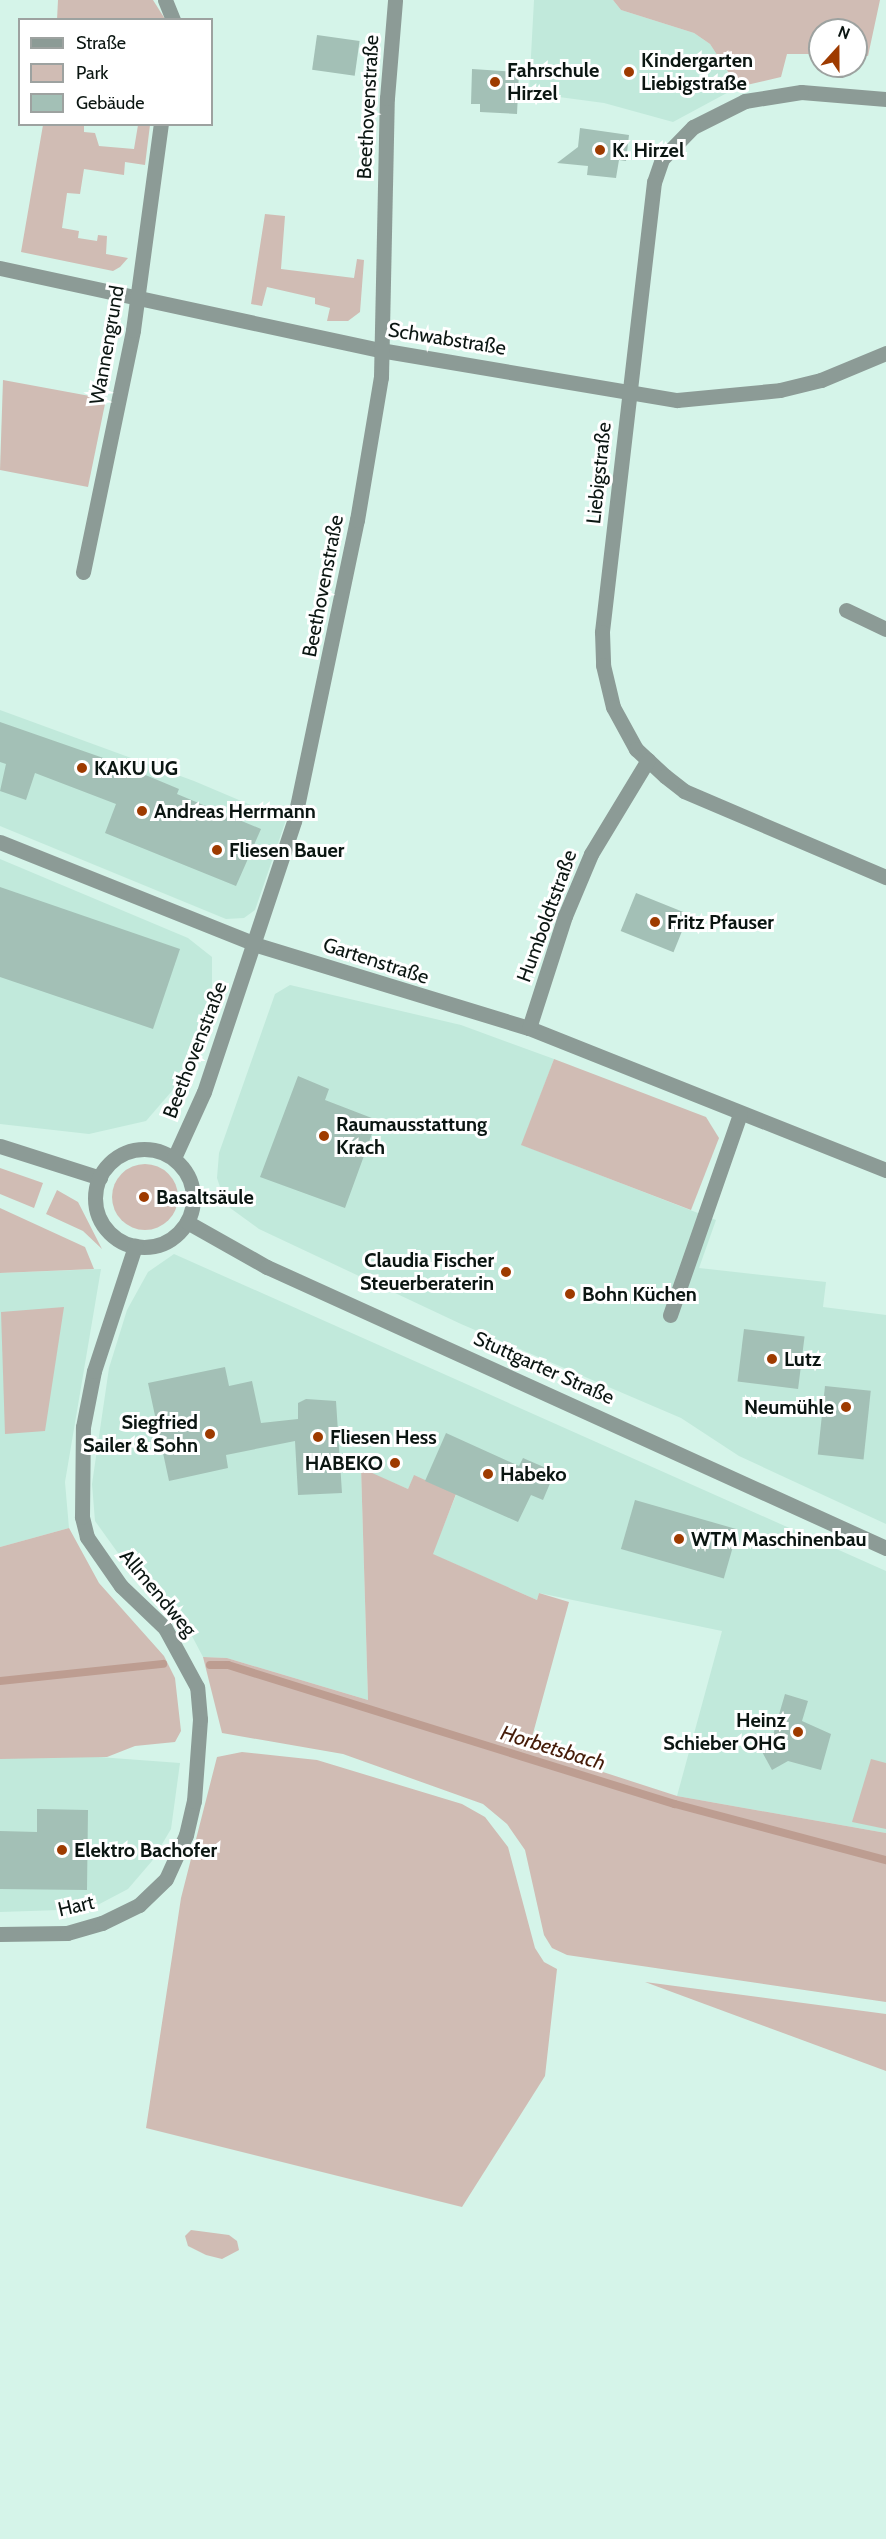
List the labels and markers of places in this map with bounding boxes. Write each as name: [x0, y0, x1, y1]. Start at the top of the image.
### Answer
place label: Kindergarten Liebigstraße: [641, 48, 753, 95]
place label: Fahrschule Hirzel: [507, 58, 599, 105]
marker: Kindergarten Liebigstraße: [622, 65, 636, 79]
marker: Fahrschule Hirzel: [488, 75, 502, 89]
place label: K. Hirzel: [612, 138, 684, 162]
marker: K. Hirzel: [593, 143, 607, 157]
place label: KAKU UG: [94, 756, 178, 780]
marker: KAKU UG: [75, 761, 89, 775]
place label: Andreas Herrmann: [154, 799, 316, 823]
marker: Andreas Herrmann: [135, 804, 149, 818]
place label: Fliesen Bauer: [229, 838, 344, 862]
marker: Fliesen Bauer: [210, 843, 224, 857]
place label: Fritz Pfauser: [667, 910, 774, 934]
marker: Fritz Pfauser: [648, 915, 662, 929]
place label: Raumausstattung Krach: [336, 1112, 487, 1159]
marker: Raumausstattung Krach: [317, 1129, 331, 1143]
place label: Basaltsäule: [156, 1185, 254, 1209]
marker: Basaltsäule: [137, 1190, 151, 1204]
place label: Claudia Fischer Steuerberaterin: [360, 1248, 494, 1295]
marker: Claudia Fischer Steuerberaterin: [499, 1265, 513, 1279]
place label: Bohn Küchen: [582, 1282, 697, 1306]
marker: Bohn Küchen: [563, 1287, 577, 1301]
place label: Lutz: [784, 1347, 821, 1371]
marker: Lutz: [765, 1352, 779, 1366]
place label: Neumühle: [744, 1395, 834, 1419]
marker: Neumühle: [839, 1400, 853, 1414]
place label: Siegfried Sailer & Sohn: [83, 1410, 198, 1457]
place label: Fliesen Hess: [330, 1425, 437, 1449]
marker: Siegfried Sailer & Sohn: [203, 1427, 217, 1441]
marker: Fliesen Hess: [311, 1430, 325, 1444]
place label: HABEKO: [305, 1451, 383, 1475]
marker: HABEKO: [388, 1456, 402, 1470]
place label: Habeko: [500, 1462, 567, 1486]
marker: Habeko: [481, 1467, 495, 1481]
place label: WTM Maschinenbau: [691, 1527, 867, 1551]
marker: WTM Maschinenbau: [672, 1532, 686, 1546]
place label: Heinz Schieber OHG: [663, 1708, 786, 1755]
marker: Heinz Schieber OHG: [791, 1725, 805, 1739]
place label: Elektro Bachofer: [74, 1838, 217, 1862]
marker: Elektro Bachofer: [55, 1843, 69, 1857]

